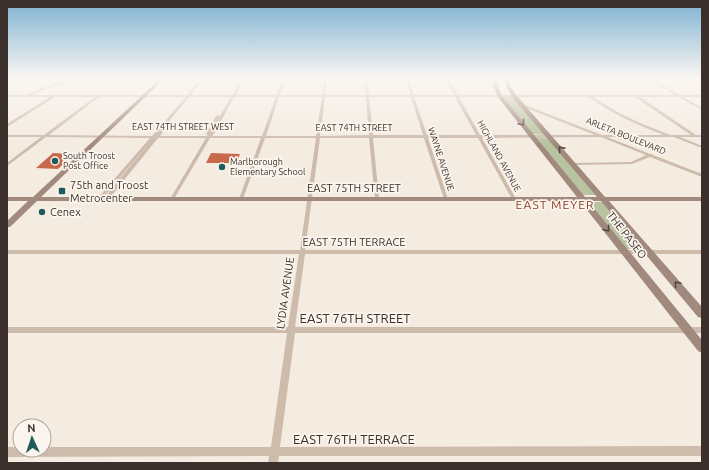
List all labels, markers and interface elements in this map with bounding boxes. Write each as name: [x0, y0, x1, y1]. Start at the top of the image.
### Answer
street label: ARLETA BOULEVARD: [585, 115, 667, 157]
street label: HIGHLAND AVENUE: [475, 119, 523, 193]
one-way arrow: [518, 119, 525, 126]
street label: EAST 74TH STREET WEST: [132, 122, 234, 132]
street label: EAST 74TH STREET: [316, 123, 392, 133]
street label: WAYNE AVENUE: [426, 126, 456, 192]
one-way arrow: [558, 146, 565, 153]
place label: South Troost Post Office: [63, 151, 115, 171]
marker: South Troost Post Office: [50, 156, 60, 166]
place label: Marlborough Elementary School: [230, 157, 306, 177]
marker: Marlborough Elementary School: [217, 162, 227, 172]
place label: 75th and Troost Metrocenter: [70, 179, 149, 204]
street label: EAST 75TH STREET: [307, 182, 401, 194]
marker: 75th and Troost Metrocenter: [57, 186, 67, 196]
district label: EAST MEYER: [516, 198, 594, 211]
place label: Cenex: [50, 206, 81, 218]
marker: Cenex: [37, 207, 47, 217]
street label: THE PASEO: [605, 209, 649, 261]
one-way arrow: [602, 224, 609, 231]
street label: EAST 75TH TERRACE: [302, 236, 406, 248]
street label: LYDIA AVENUE: [274, 256, 296, 330]
one-way arrow: [674, 282, 681, 289]
street label: EAST 76TH STREET: [299, 311, 411, 325]
north arrow: [12, 418, 52, 458]
text: N: [27, 422, 36, 434]
street label: EAST 76TH TERRACE: [293, 432, 415, 446]

